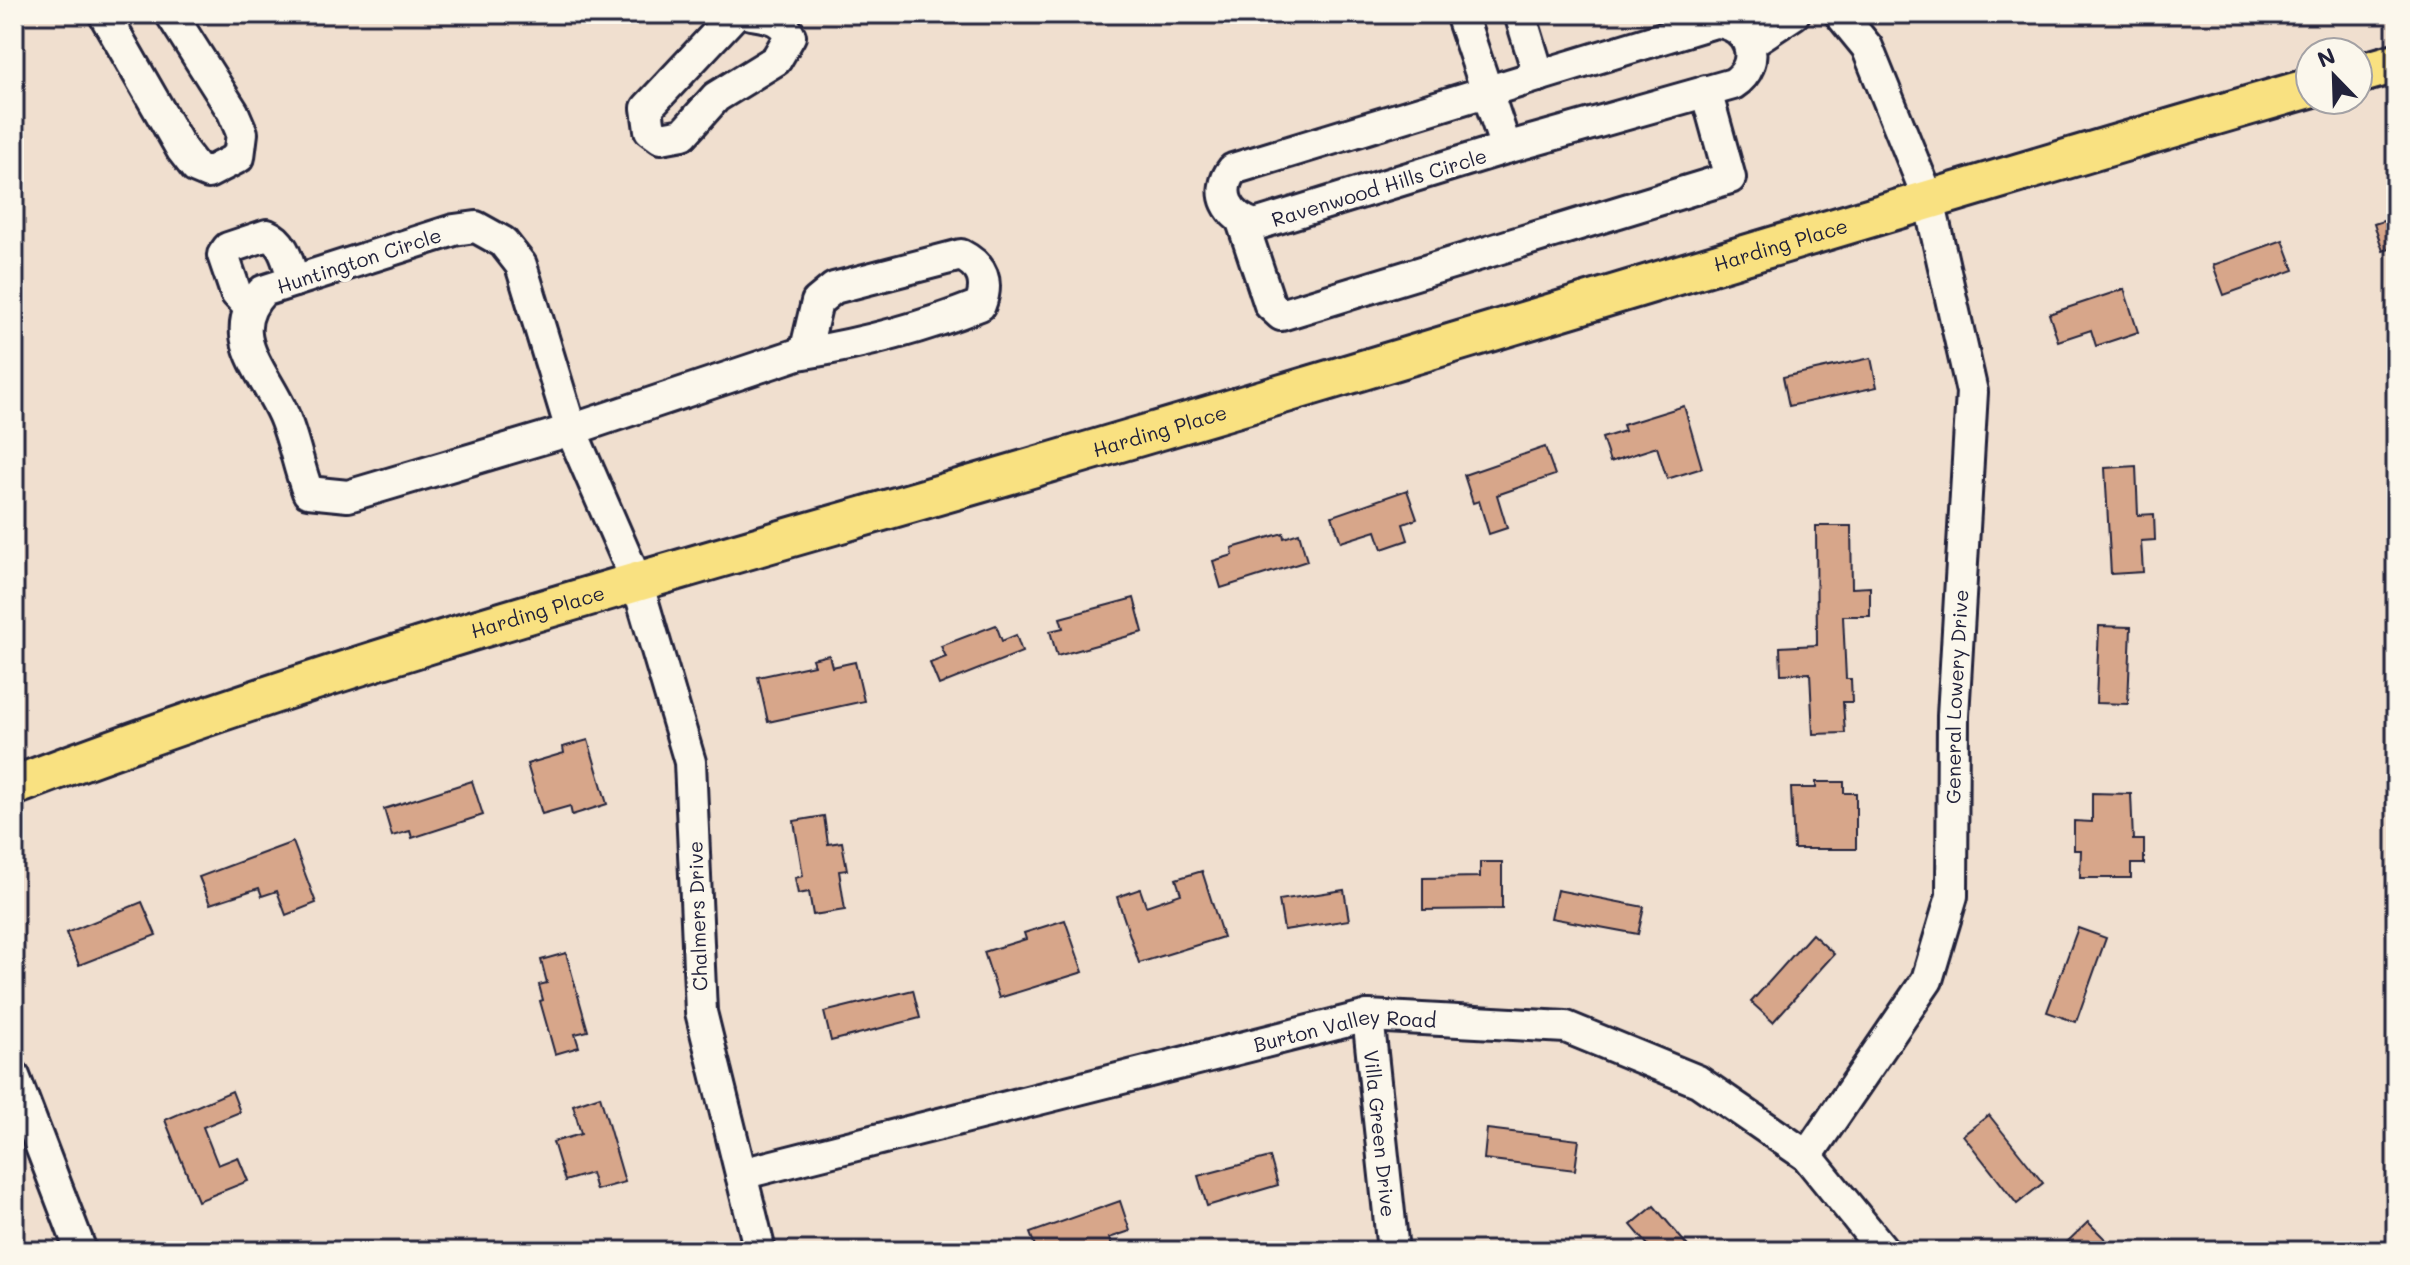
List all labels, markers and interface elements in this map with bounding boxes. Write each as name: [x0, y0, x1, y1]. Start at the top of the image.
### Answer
north arrow: [2294, 36, 2374, 116]
text: N: [2313, 41, 2339, 74]
street label: Ravenwood Hills Circle: [1268, 142, 1490, 232]
street label: Harding Place: [1710, 212, 1851, 277]
street label: Huntington Circle: [273, 221, 445, 299]
street label: Harding Place: [1090, 398, 1230, 462]
street label: Harding Place: [467, 579, 608, 644]
street label: General Lowery Drive: [1940, 589, 1973, 804]
street label: Chalmers Drive: [681, 840, 713, 992]
street label: Burton Valley Road: [1251, 1003, 1437, 1057]
street label: Villa Green Drive: [1359, 1048, 1402, 1218]

